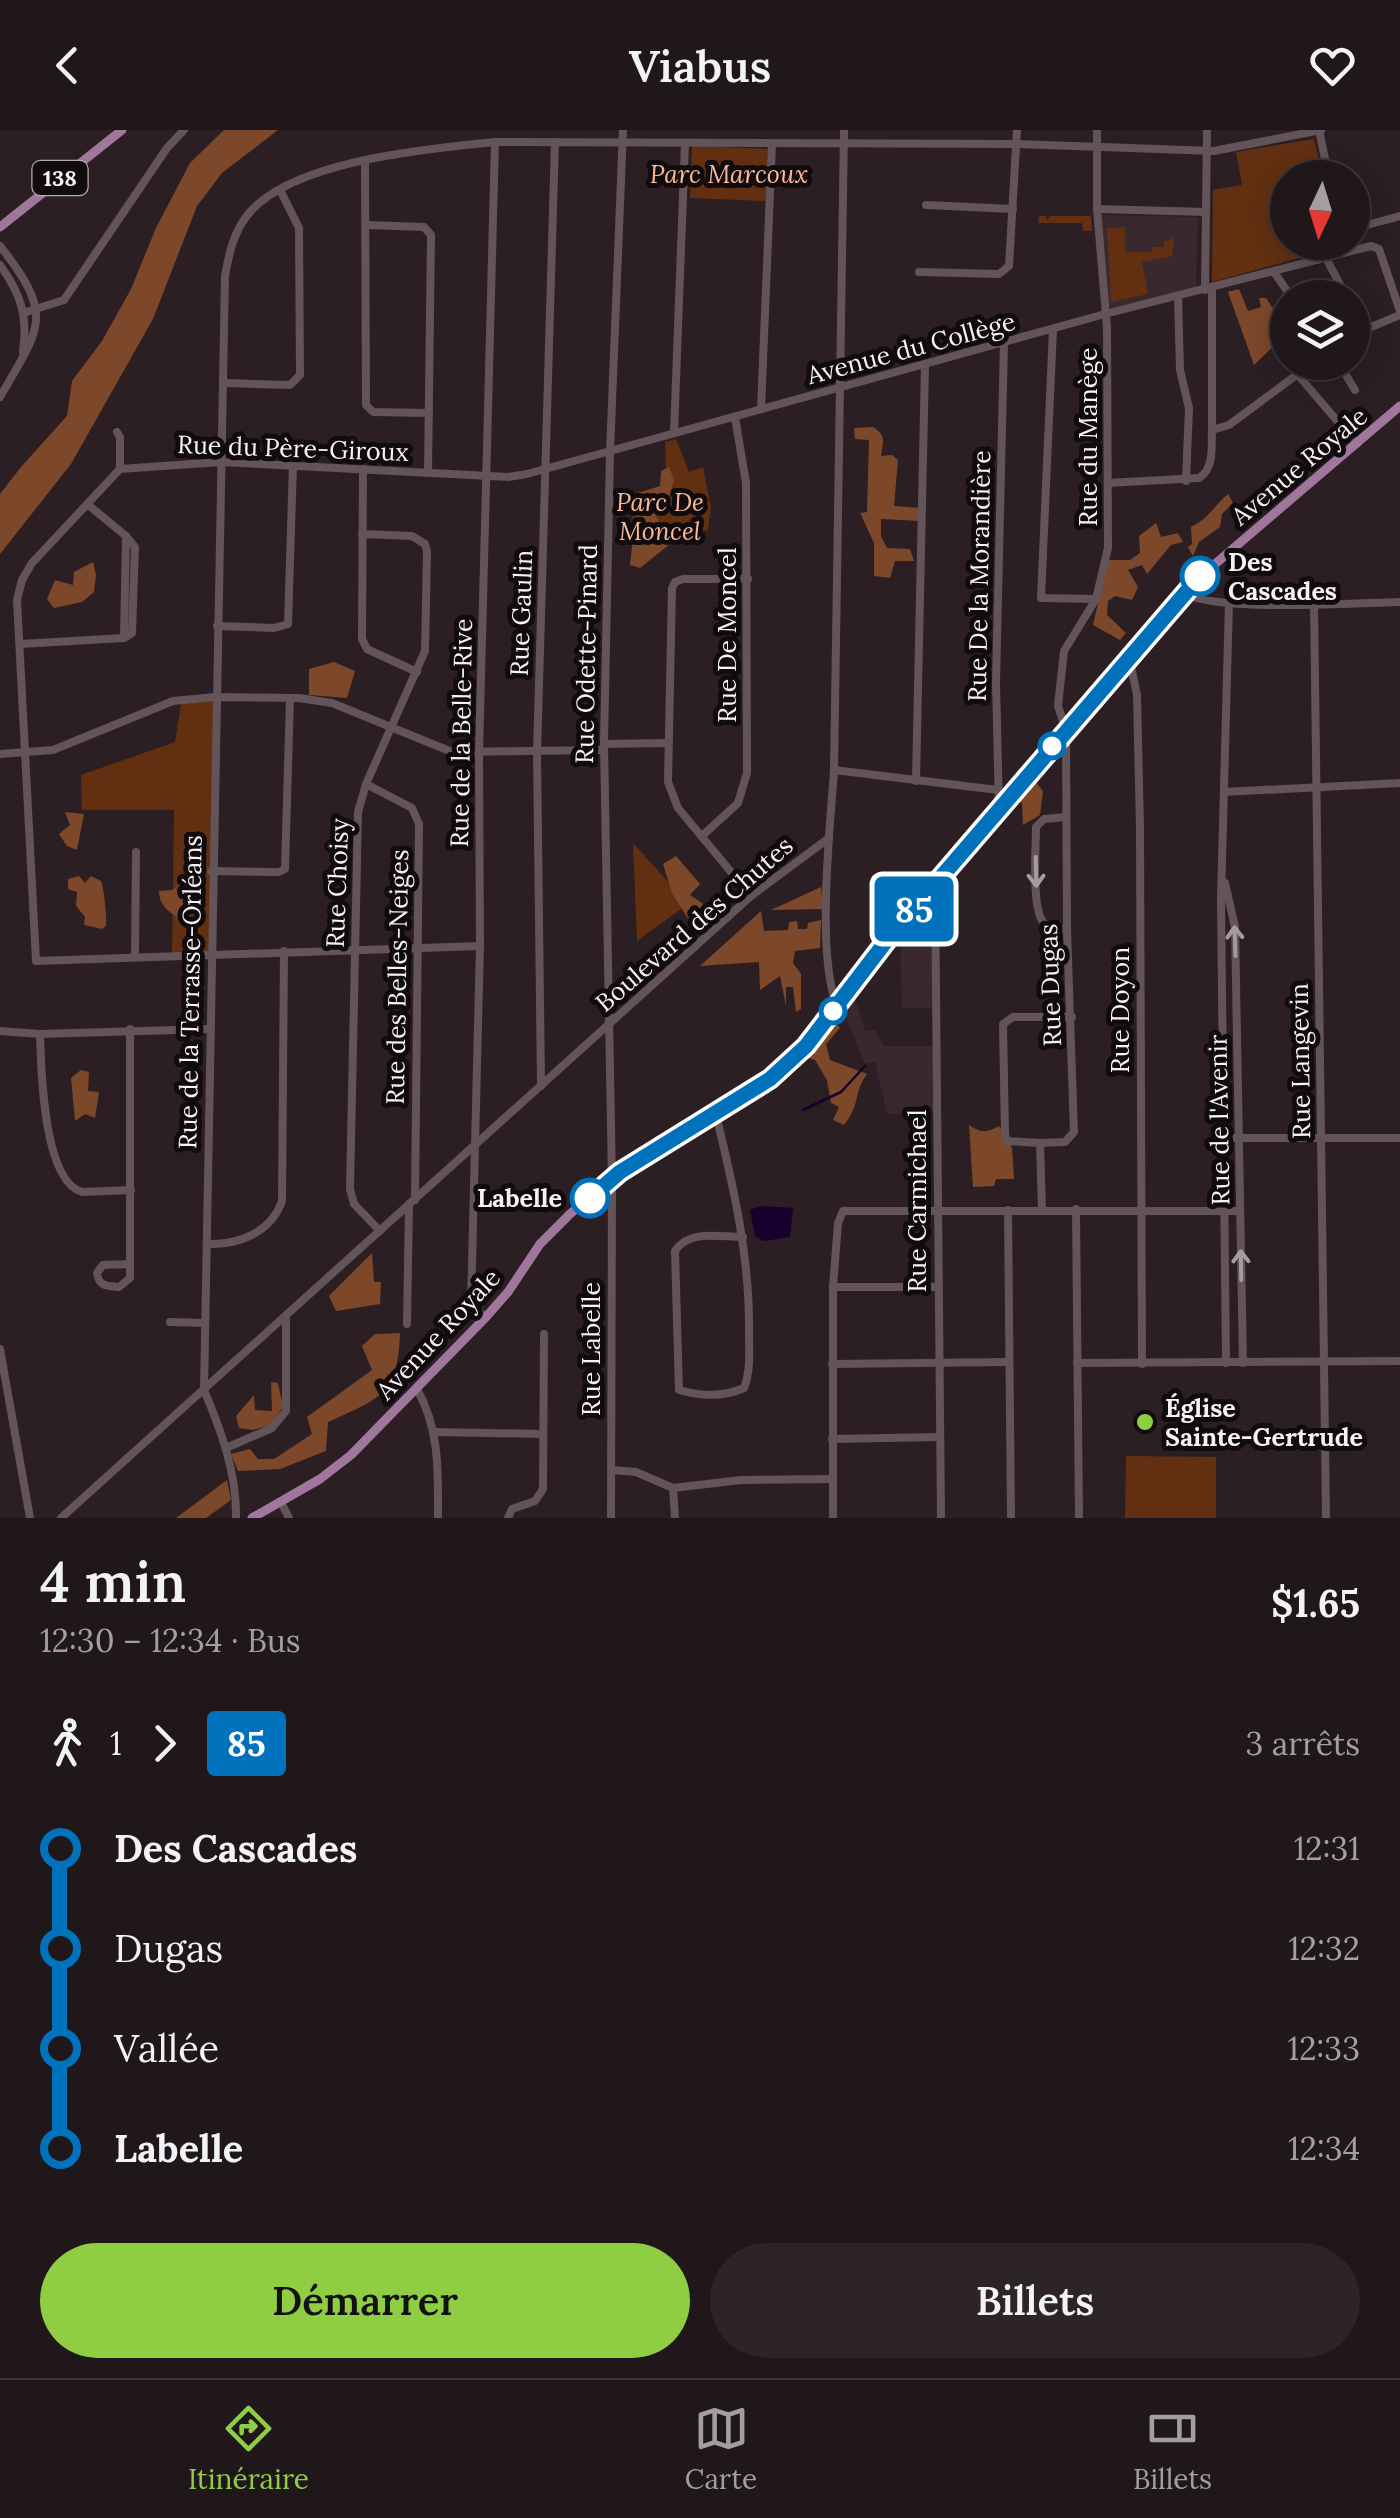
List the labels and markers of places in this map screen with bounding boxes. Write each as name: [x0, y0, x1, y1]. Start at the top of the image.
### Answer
place label: Des Cascades: [1228, 546, 1337, 607]
marker: Des Cascades: [1181, 557, 1219, 595]
unlabelled marker: [1039, 733, 1065, 759]
unlabelled marker: [820, 998, 846, 1024]
marker: Labelle: [571, 1179, 609, 1217]
place label: Labelle: [477, 1182, 562, 1214]
place label: Église Sainte-Gertrude: [1165, 1392, 1363, 1453]
marker: Église Sainte-Gertrude: [1134, 1411, 1156, 1433]

